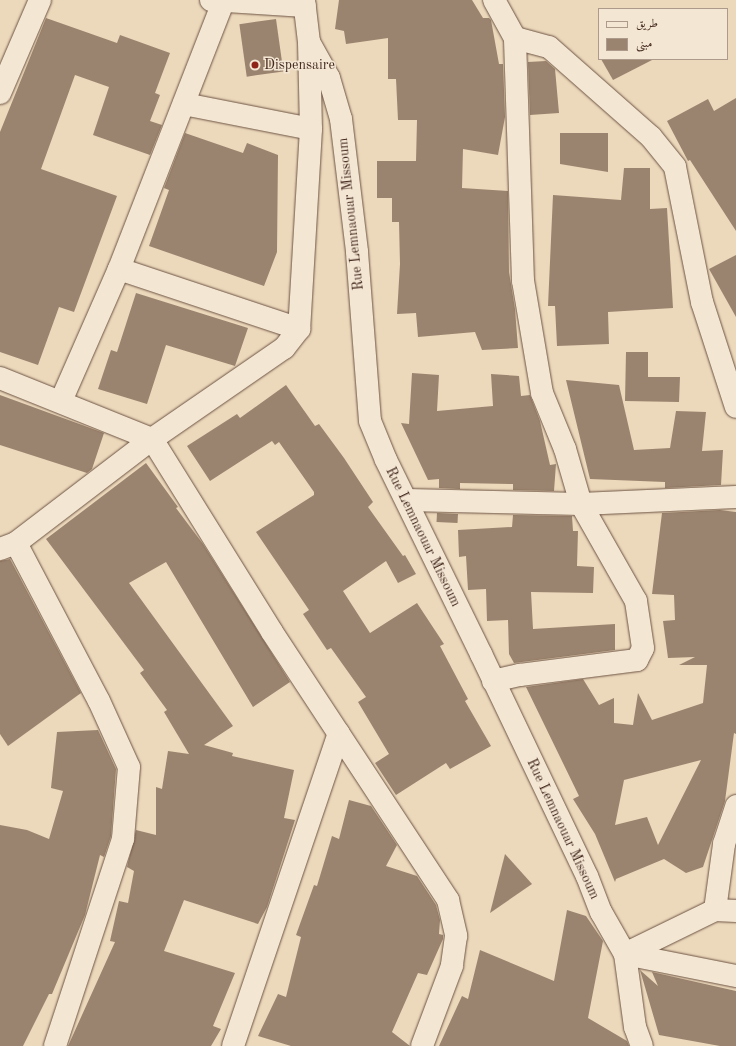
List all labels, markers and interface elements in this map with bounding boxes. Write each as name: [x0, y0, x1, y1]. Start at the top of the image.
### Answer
legend: [598, 8, 728, 60]
text: طريق: [636, 18, 658, 30]
text: مبنى: [636, 38, 652, 50]
place label: Dispensaire: [264, 57, 335, 73]
marker: Dispensaire: [249, 59, 261, 71]
street label: Rue Lemnaouar Missoum: [335, 137, 367, 291]
street label: Rue Lemnaouar Missoum: [382, 464, 464, 610]
street label: Rue Lemnaouar Missoum: [523, 756, 603, 902]

